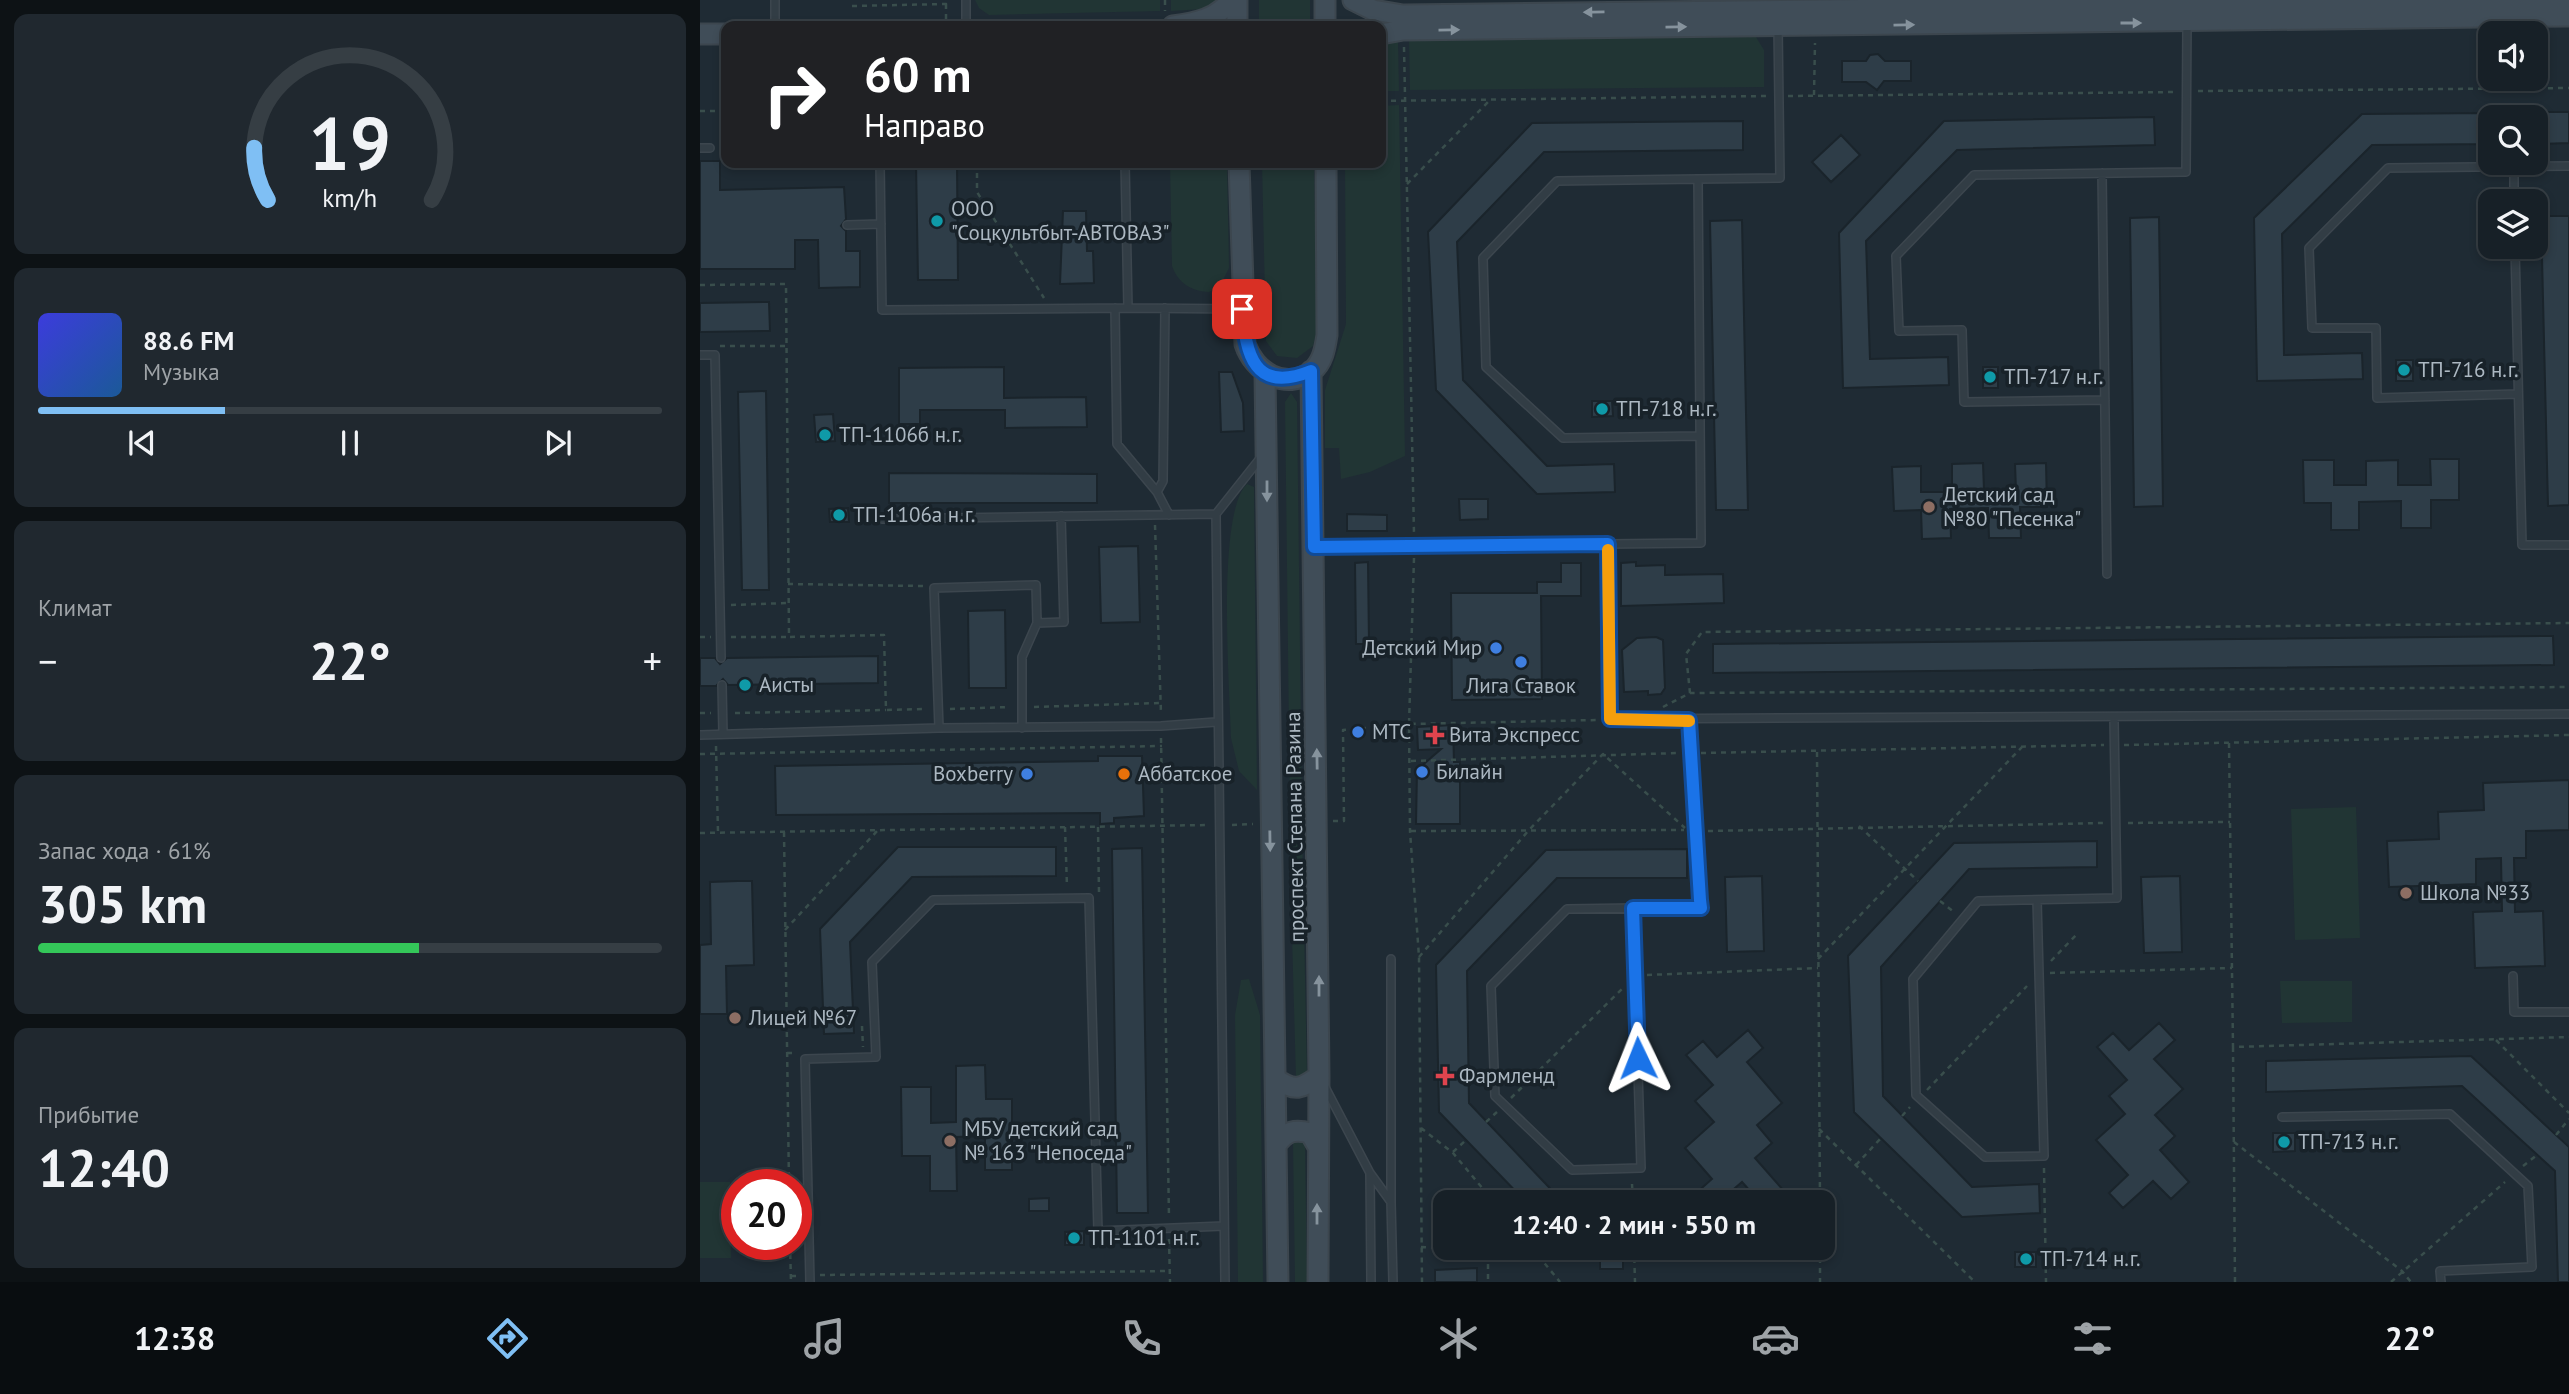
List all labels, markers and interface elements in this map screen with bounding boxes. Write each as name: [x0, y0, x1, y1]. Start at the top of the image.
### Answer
one-way arrow: [1583, 7, 1605, 18]
one-way arrow: [2120, 17, 2142, 29]
one-way arrow: [1893, 19, 1915, 30]
one-way arrow: [1665, 21, 1687, 33]
map controls: [2478, 21, 2548, 259]
button: sound: [2478, 21, 2548, 91]
one-way arrow: [1438, 24, 1460, 36]
text: 60 m: [864, 42, 971, 106]
icon: right: [749, 49, 840, 140]
text: 19: [309, 96, 391, 190]
text: Направо: [864, 104, 985, 146]
button: search: [2478, 105, 2548, 175]
text: km/h: [323, 182, 377, 214]
button: layers: [2478, 189, 2548, 259]
place label: ООО "Соцкультбыт-АВТОВАЗ": [951, 195, 1170, 246]
marker: ООО "Соцкультбыт-АВТОВАЗ": [929, 213, 945, 229]
pin: [1212, 279, 1272, 339]
icon: arrive: [1223, 290, 1261, 328]
text: 88.6 FM: [143, 324, 234, 357]
place label: ТП-716 н.г.: [2418, 356, 2518, 383]
text: Музыка: [143, 357, 220, 386]
marker: ТП-716 н.г.: [2396, 362, 2412, 378]
place label: ТП-717 н.г.: [2004, 363, 2103, 390]
marker: ТП-717 н.г.: [1982, 369, 1998, 385]
place label: ТП-718 н.г.: [1616, 395, 1716, 422]
marker: ТП-718 н.г.: [1594, 401, 1610, 417]
place label: ТП-1106б н.г.: [839, 421, 962, 448]
icon: previous: [123, 424, 161, 462]
icon: pause: [331, 424, 369, 462]
icon: next: [539, 424, 577, 462]
marker: ТП-1106б н.г.: [817, 427, 833, 443]
one-way arrow: [1261, 480, 1273, 502]
place label: Детский сад №80 "Песенка": [1943, 481, 2081, 532]
marker: Детский сад №80 "Песенка": [1921, 499, 1937, 515]
place label: ТП-1106а н.г.: [853, 501, 975, 528]
marker: ТП-1106а н.г.: [831, 507, 847, 523]
text: Климат: [38, 593, 112, 622]
text: 22°: [309, 627, 391, 694]
place label: Детский Мир: [1362, 634, 1482, 661]
text: −: [38, 636, 57, 685]
text: +: [643, 636, 662, 685]
marker: Детский Мир: [1488, 640, 1504, 656]
marker: Лига Ставок: [1513, 654, 1529, 670]
place label: Аисты: [759, 671, 814, 698]
place label: Лига Ставок: [1465, 672, 1576, 699]
marker: Аисты: [737, 677, 753, 693]
street label: проспект Степана Разина: [1279, 711, 1310, 943]
place label: МТС: [1372, 718, 1411, 745]
place label: Вита Экспресс: [1449, 721, 1580, 748]
marker: МТС: [1350, 724, 1366, 740]
marker: Вита Экспресс: [1427, 727, 1443, 743]
one-way arrow: [1311, 748, 1323, 770]
place label: Билайн: [1436, 758, 1503, 785]
place label: Boxberry: [933, 760, 1013, 787]
place label: Аббатское: [1138, 760, 1232, 787]
marker: Билайн: [1414, 764, 1430, 780]
marker: Boxberry: [1019, 766, 1035, 782]
marker: Аббатское: [1116, 766, 1132, 782]
one-way arrow: [1264, 830, 1275, 852]
text: Запас хода · 61%: [38, 836, 211, 865]
text: 305 km: [38, 870, 207, 937]
place label: Школа №33: [2420, 879, 2530, 906]
marker: Школа №33: [2398, 885, 2414, 901]
one-way arrow: [1313, 975, 1325, 997]
place label: Лицей №67: [748, 1004, 857, 1031]
marker: Лицей №67: [727, 1010, 743, 1026]
position arrow: [1601, 1021, 1675, 1095]
place label: Фармленд: [1459, 1062, 1555, 1089]
marker: Фармленд: [1437, 1068, 1453, 1084]
text: Прибытие: [38, 1100, 139, 1129]
place label: МБУ детский сад № 163 "Непоседа": [964, 1115, 1132, 1166]
place label: ТП-713 н.г.: [2298, 1128, 2398, 1155]
marker: МБУ детский сад № 163 "Непоседа": [942, 1133, 958, 1149]
text: 12:40: [38, 1134, 170, 1201]
marker: ТП-713 н.г.: [2276, 1134, 2292, 1150]
speed limit sign: 20: [721, 1169, 812, 1260]
one-way arrow: [1312, 1203, 1323, 1225]
text: 12:40 · 2 мин · 550 m: [1512, 1208, 1756, 1241]
place label: ТП-1101 н.г.: [1088, 1224, 1200, 1251]
marker: ТП-1101 н.г.: [1066, 1230, 1082, 1246]
place label: ТП-714 н.г.: [2040, 1245, 2140, 1272]
marker: ТП-714 н.г.: [2018, 1251, 2034, 1267]
icon: directions: [483, 1314, 532, 1363]
icon: music: [800, 1314, 849, 1363]
icon: phone: [1117, 1314, 1166, 1363]
icon: climate: [1434, 1314, 1483, 1363]
icon: car: [1751, 1314, 1800, 1363]
icon: filters: [2068, 1314, 2117, 1363]
text: 12:38: [134, 1317, 215, 1359]
text: 22°: [2385, 1317, 2435, 1359]

